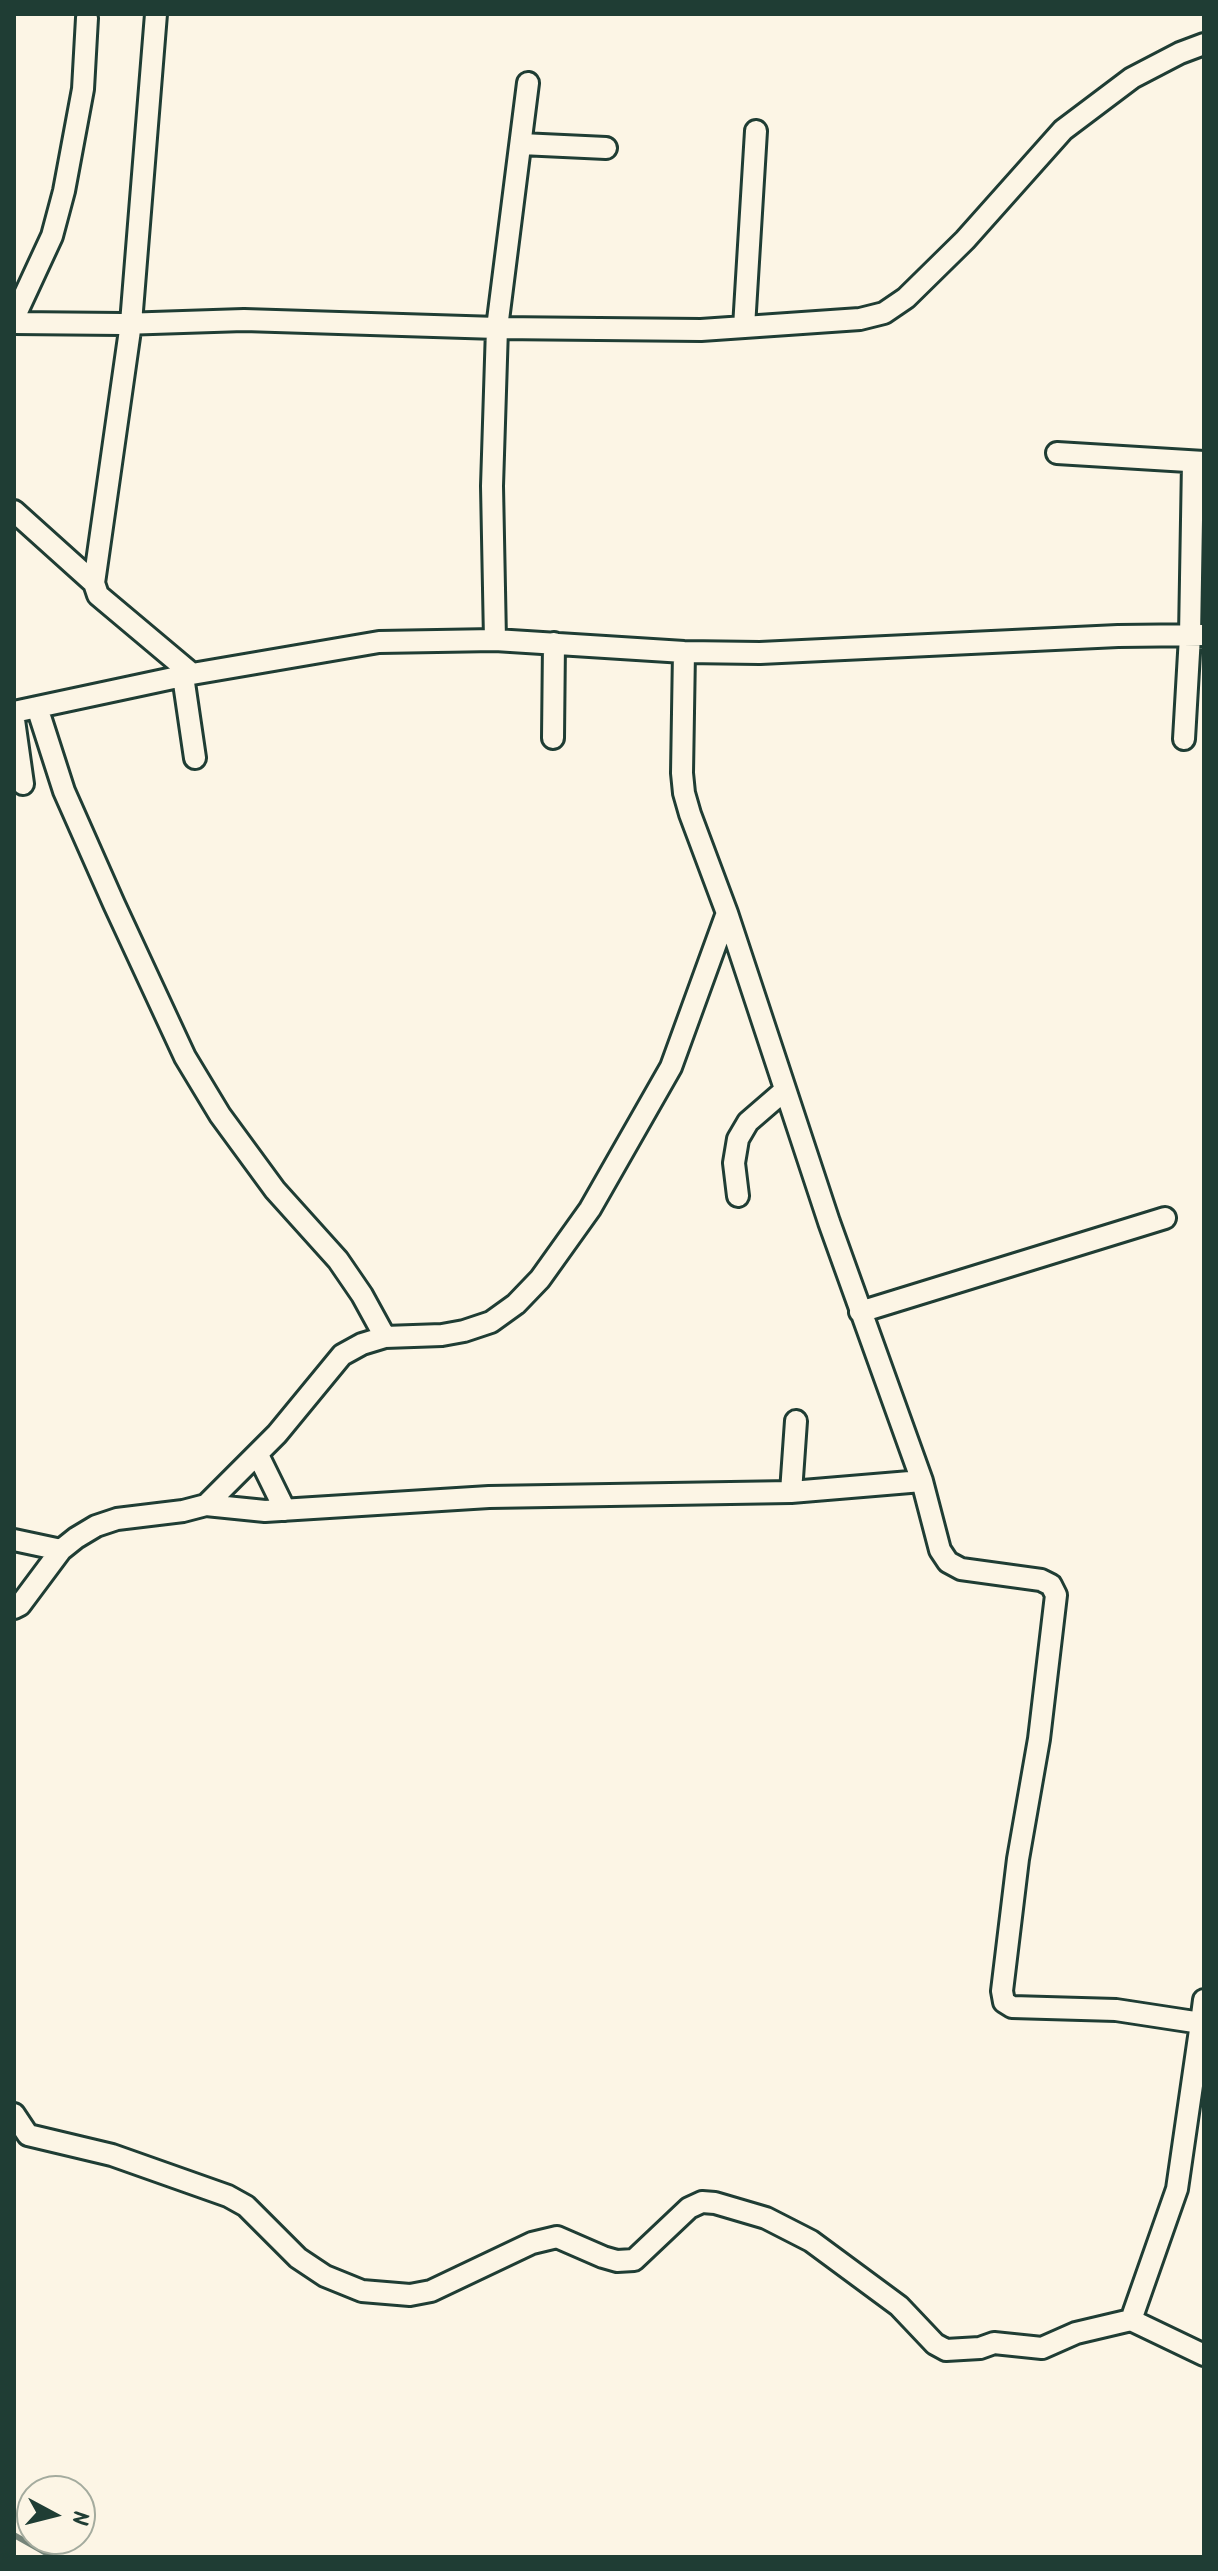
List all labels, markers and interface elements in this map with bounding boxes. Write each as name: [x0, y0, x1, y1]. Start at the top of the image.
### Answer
north arrow: [16, 2475, 96, 2555]
text: N: [60, 2509, 97, 2527]

